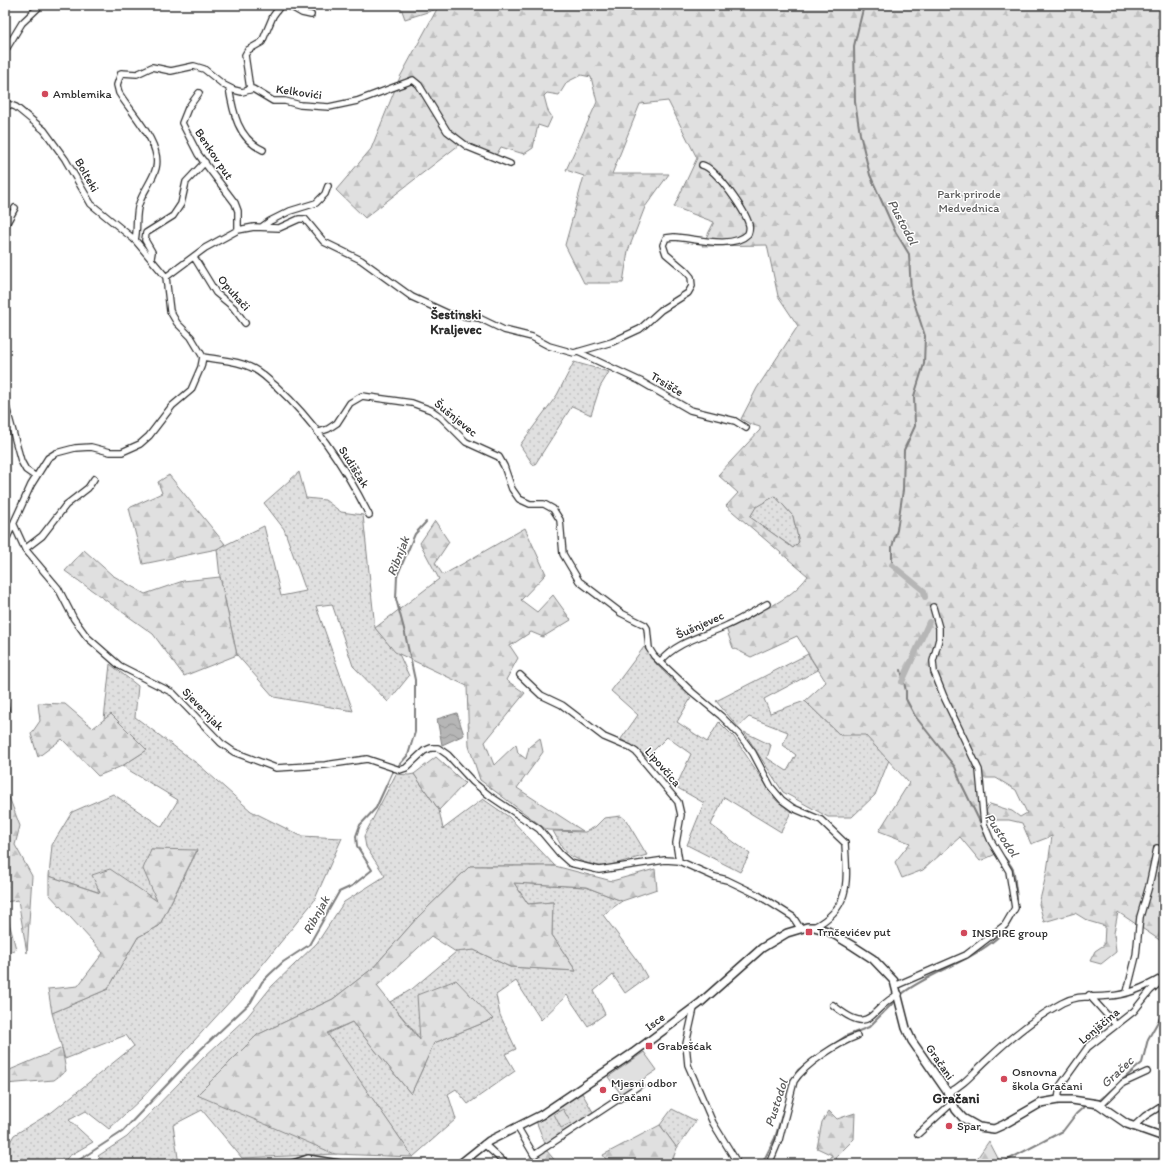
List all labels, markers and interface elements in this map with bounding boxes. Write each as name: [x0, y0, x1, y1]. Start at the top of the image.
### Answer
street label: Kelkovići: [275, 82, 323, 102]
place label: Amblemika: [53, 87, 112, 101]
marker: Amblemika: [40, 89, 50, 99]
street label: Benkov put: [192, 126, 236, 182]
street label: Bolteki: [72, 156, 102, 194]
park label: Park prirode Medvednica: [937, 187, 1001, 215]
water label: Pustodol: [885, 197, 922, 248]
street label: Opuhači: [215, 272, 253, 314]
district label: Šestinski Kraljevec: [430, 306, 482, 338]
street label: Trsišče: [648, 369, 686, 399]
street label: Šušnjevec: [432, 396, 481, 440]
street label: Sudiščak: [336, 444, 372, 490]
water label: Ribnjak: [384, 533, 413, 578]
street label: Šušnjevec: [674, 608, 727, 642]
street label: Sjevernjak: [179, 685, 227, 734]
street label: Lipovčica: [642, 744, 684, 790]
water label: Pustodol: [982, 810, 1023, 861]
water label: Ribnjak: [299, 892, 333, 937]
place label: Trnčevićev put: [817, 925, 891, 939]
place label: INSPIRE group: [972, 926, 1048, 940]
marker: Trnčevićev put: [804, 927, 814, 937]
marker: INSPIRE group: [959, 928, 969, 938]
street label: Lonjščina: [1076, 1004, 1123, 1047]
street label: Isce: [642, 1010, 668, 1034]
place label: Grabešćak: [657, 1039, 712, 1053]
marker: Grabešćak: [644, 1041, 654, 1051]
street label: Gračani: [923, 1041, 957, 1083]
water label: Gračec: [1098, 1052, 1137, 1091]
place label: Osnovna škola Gračani: [1012, 1065, 1083, 1093]
marker: Osnovna škola Gračani: [999, 1074, 1009, 1084]
place label: Mjesni odbor Gračani: [611, 1076, 677, 1104]
water label: Pustodol: [761, 1076, 791, 1129]
marker: Mjesni odbor Gračani: [598, 1085, 608, 1095]
district label: Gračani: [933, 1090, 979, 1107]
place label: Spar: [957, 1119, 981, 1133]
marker: Spar: [944, 1121, 954, 1131]

